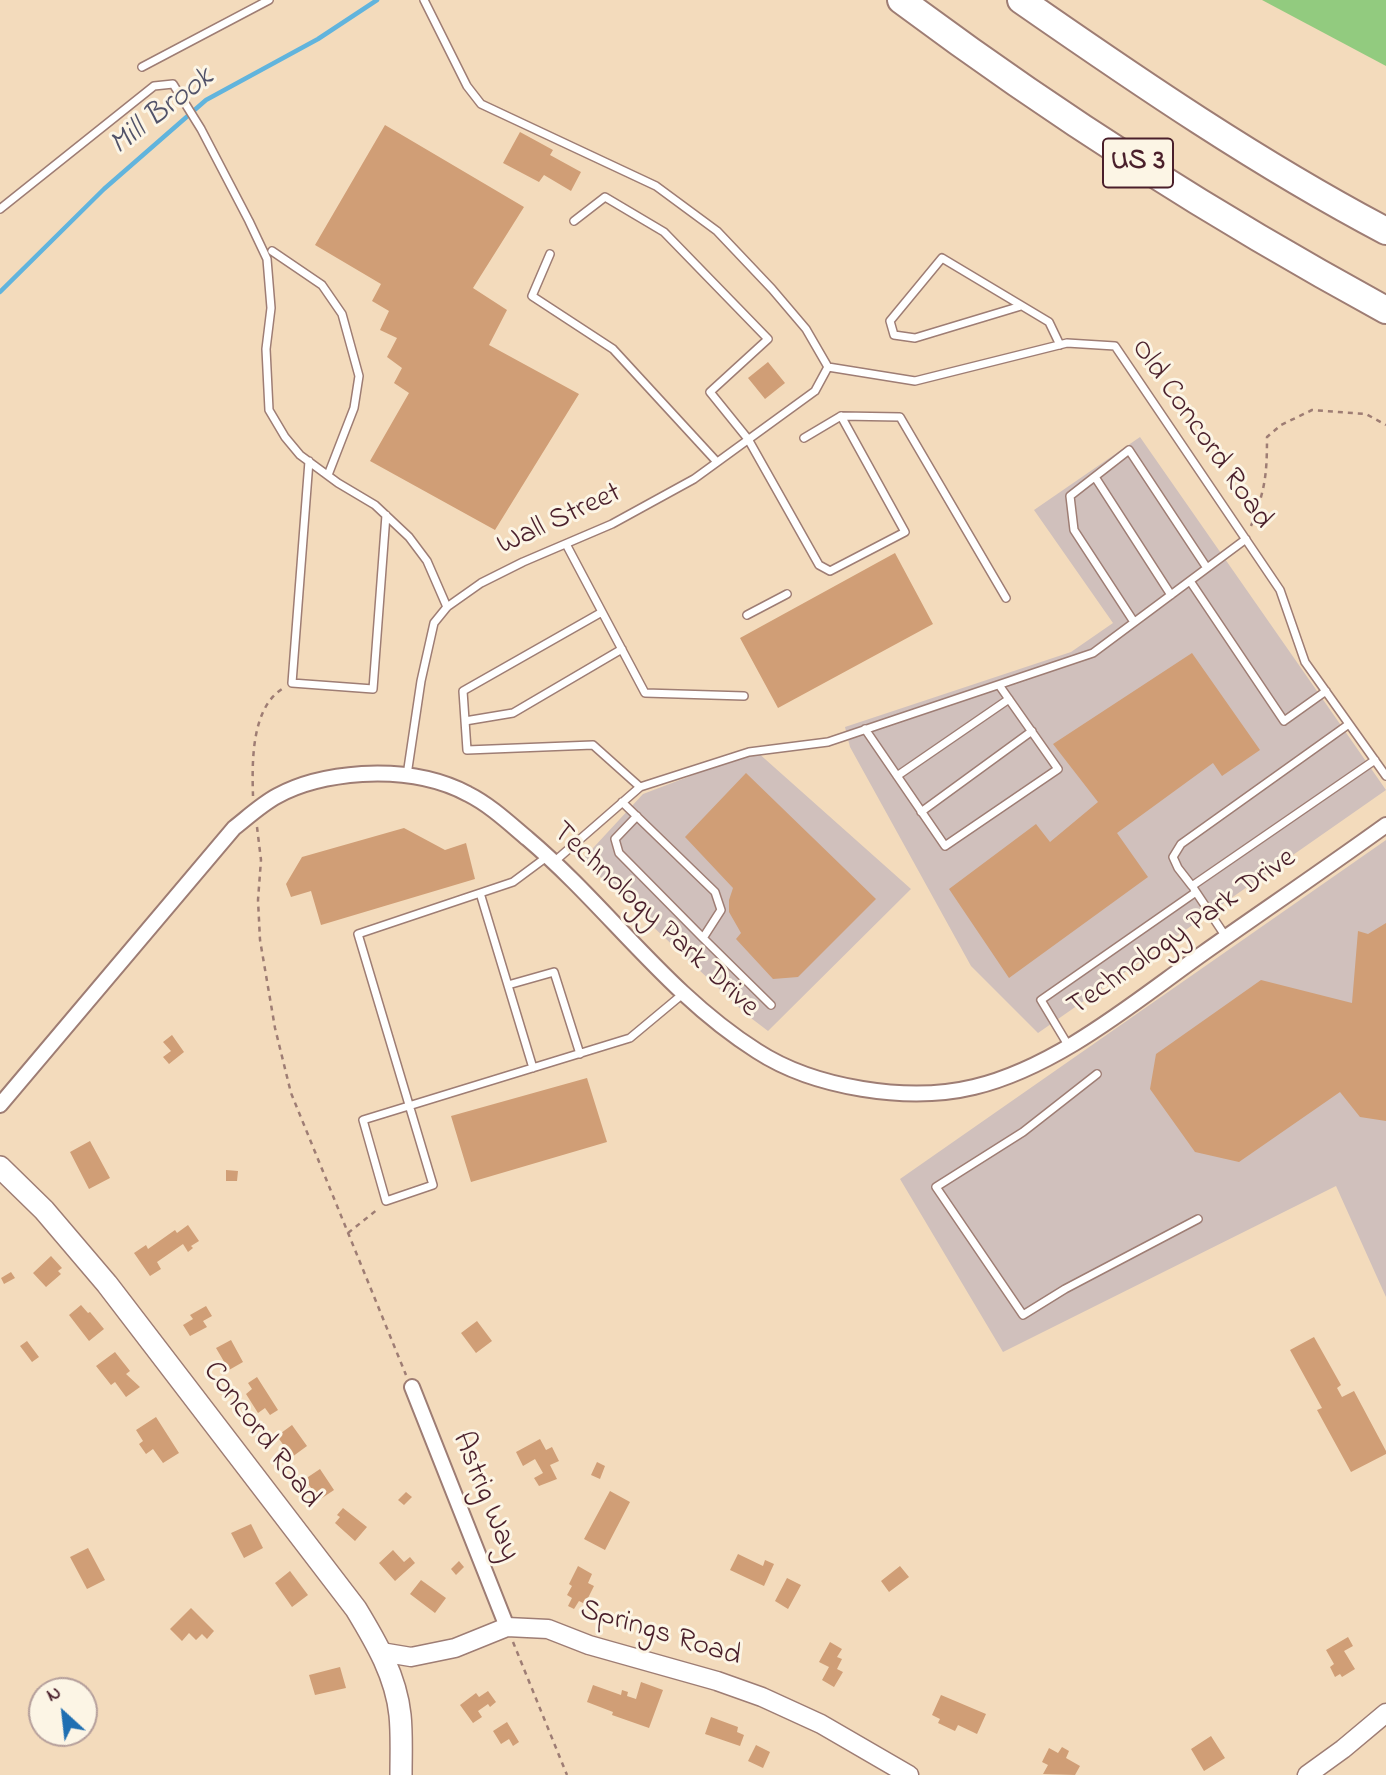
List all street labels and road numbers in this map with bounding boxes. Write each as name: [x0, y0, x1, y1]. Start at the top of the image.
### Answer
road number: US 3: [1103, 138, 1173, 188]
street label: Old Concord Road: [1121, 333, 1279, 537]
street label: Wall Street: [492, 477, 628, 565]
street label: Technology Park Drive: [543, 816, 765, 1026]
street label: Technology Park Drive: [1062, 842, 1304, 1026]
street label: Concord Road: [193, 1355, 327, 1517]
street label: Astrig Way: [442, 1427, 526, 1567]
street label: Springs Road: [575, 1593, 745, 1677]

